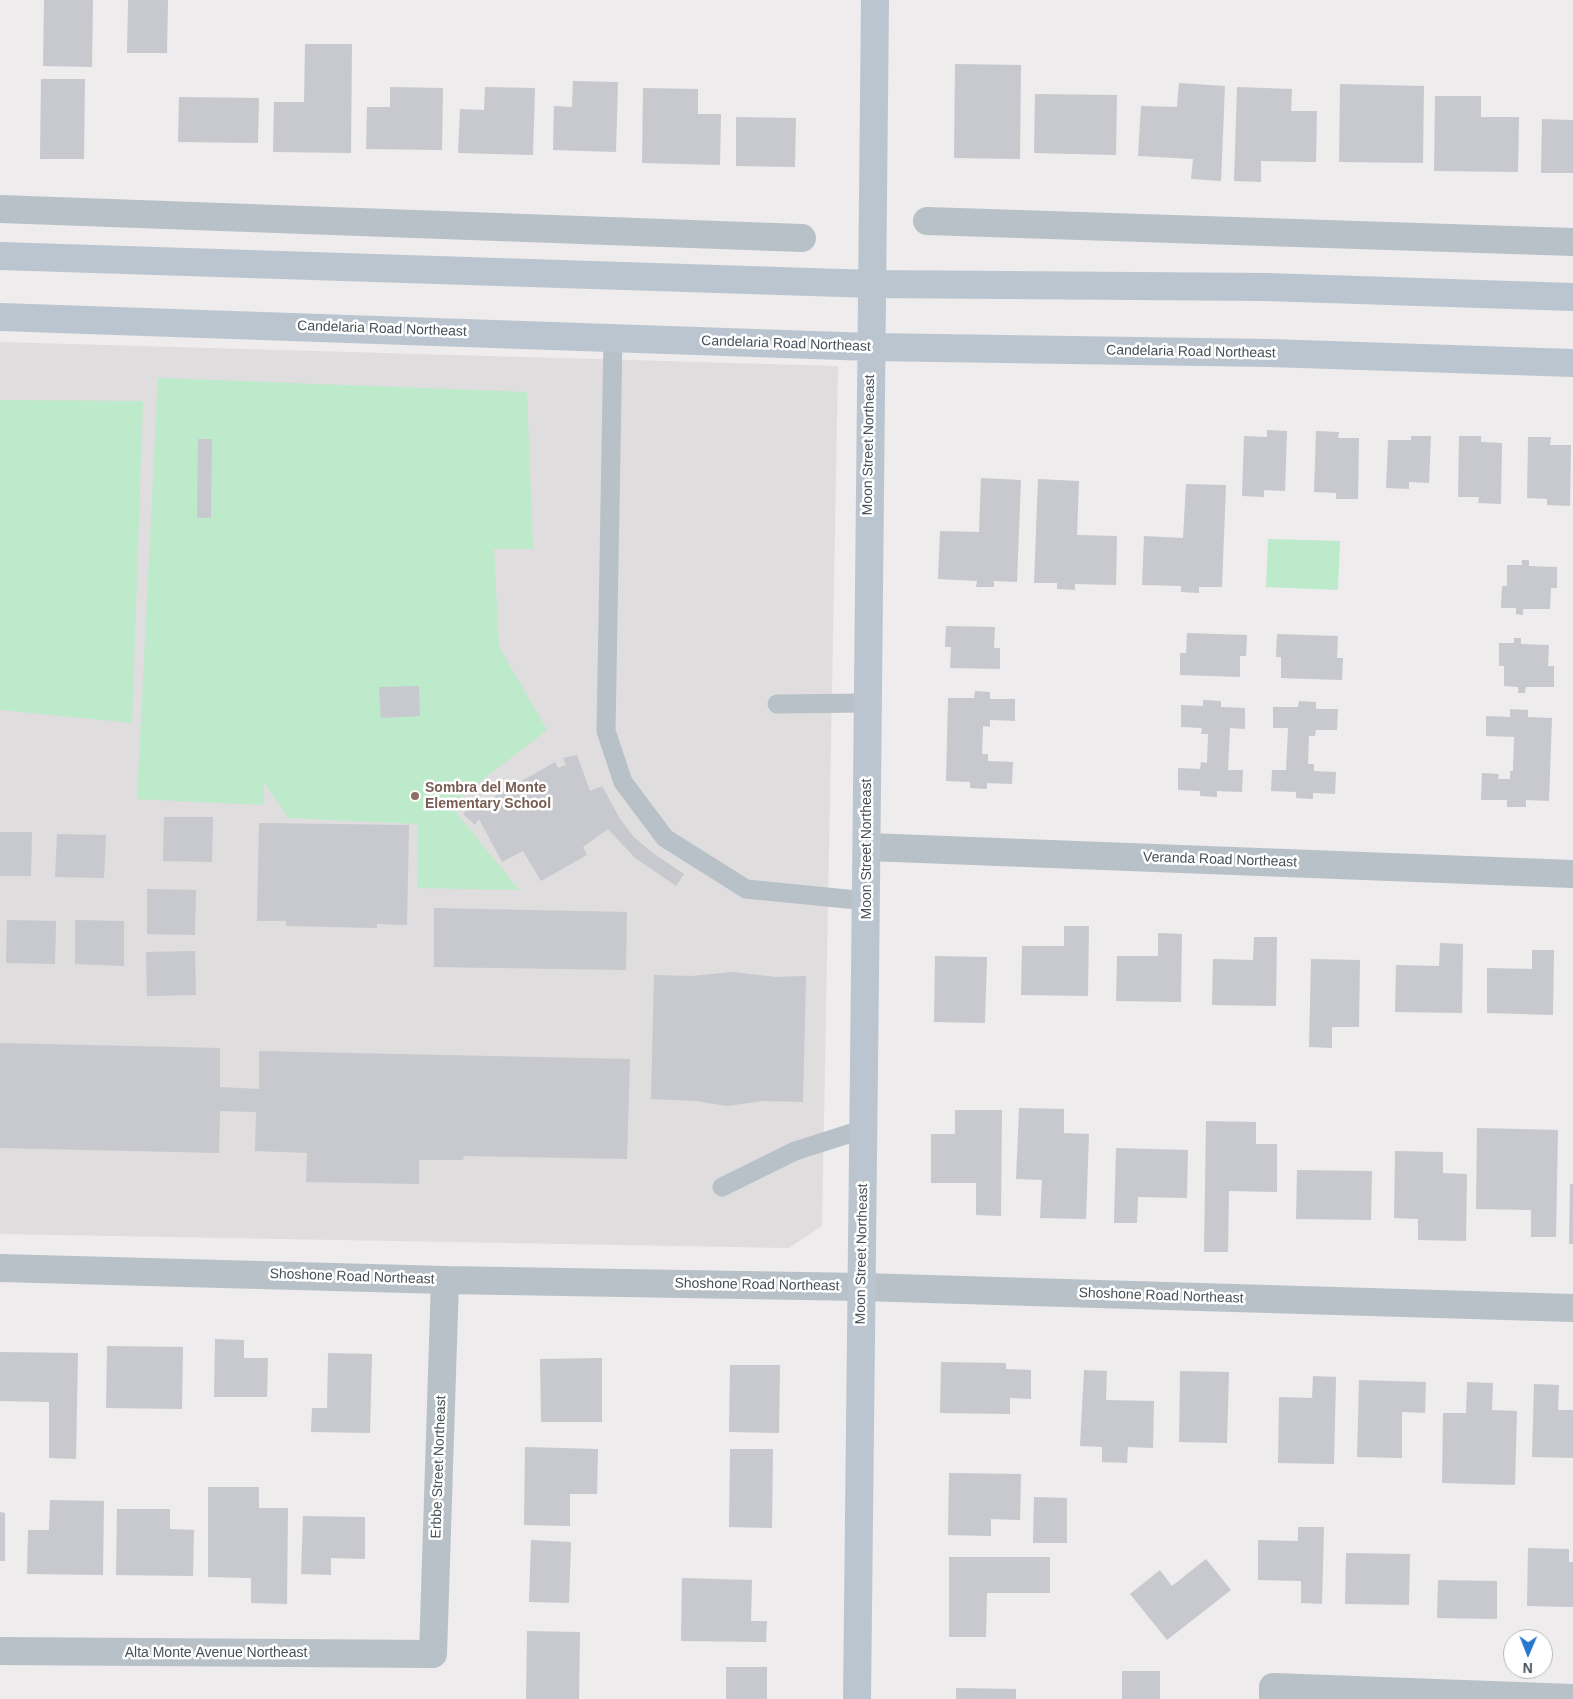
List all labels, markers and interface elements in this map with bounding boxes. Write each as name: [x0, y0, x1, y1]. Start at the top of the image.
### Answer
street label: Candelaria Road Northeast: [297, 318, 467, 340]
street label: Candelaria Road Northeast: [701, 333, 871, 355]
street label: Candelaria Road Northeast: [1106, 342, 1276, 362]
street label: Moon Street Northeast: [859, 374, 879, 516]
street label: Moon Street Northeast: [859, 779, 875, 919]
place label: Sombra del Monte Elementary School: [425, 780, 551, 812]
marker: Sombra del Monte Elementary School: [409, 790, 421, 802]
street label: Veranda Road Northeast: [1143, 849, 1297, 871]
street label: Moon Street Northeast: [852, 1183, 872, 1325]
street label: Shoshone Road Northeast: [269, 1266, 435, 1288]
street label: Shoshone Road Northeast: [674, 1275, 840, 1295]
street label: Shoshone Road Northeast: [1078, 1285, 1244, 1307]
street label: Erbbe Street Northeast: [428, 1395, 450, 1539]
north arrow: [1503, 1629, 1553, 1679]
street label: Alta Monte Avenue Northeast: [125, 1645, 307, 1661]
text: N: [1523, 1660, 1533, 1676]

